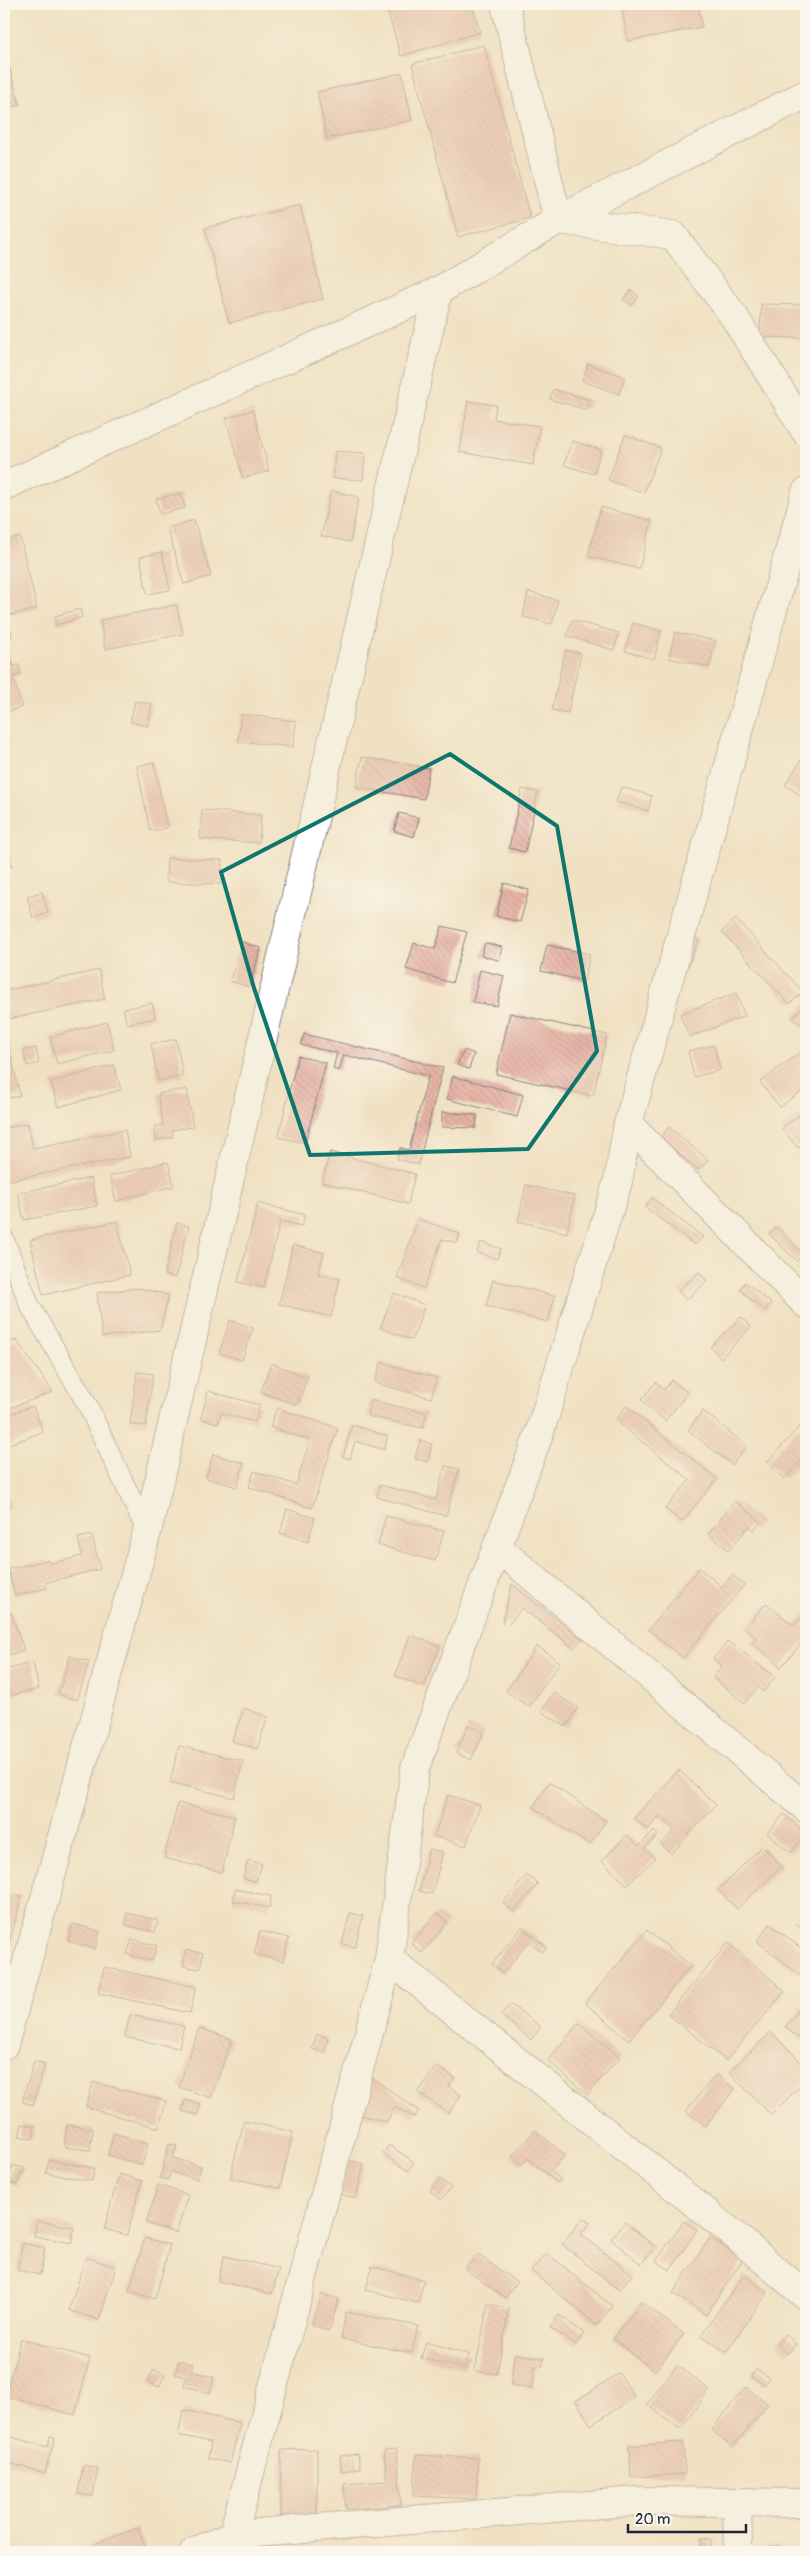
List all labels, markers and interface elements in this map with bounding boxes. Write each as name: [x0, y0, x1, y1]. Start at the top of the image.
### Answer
scale bar: [628, 2501, 745, 2533]
text: 20 m: [635, 2510, 670, 2529]

